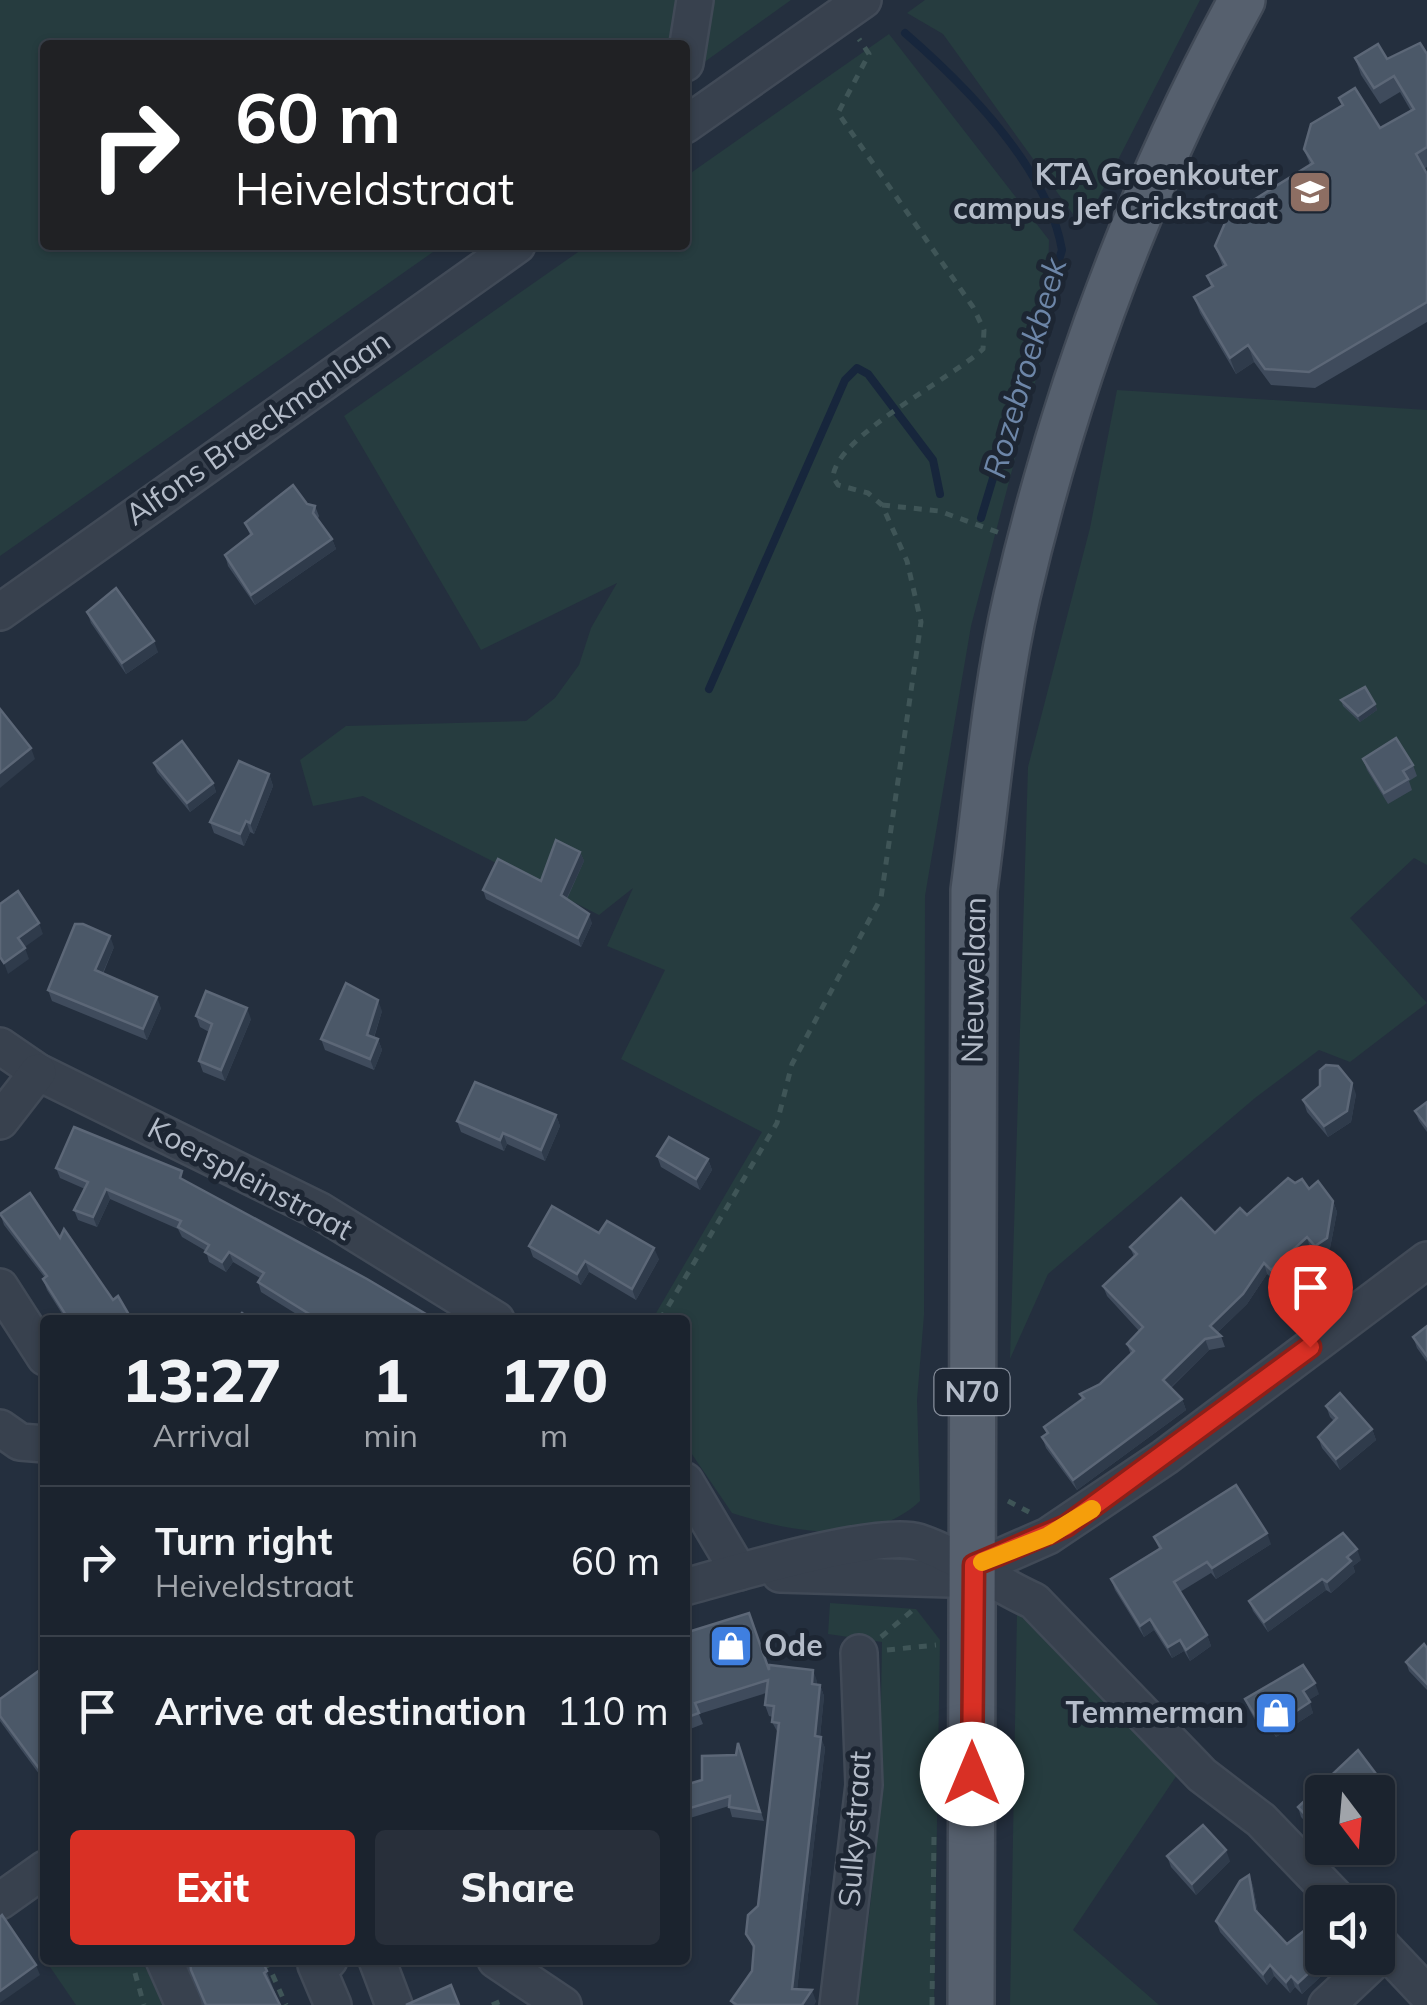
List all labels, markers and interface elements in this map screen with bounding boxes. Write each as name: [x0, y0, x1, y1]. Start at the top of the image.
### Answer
text: 60 m: [235, 73, 401, 161]
icon: right: [70, 80, 200, 210]
place label: KTA Groenkouter campus Jef Crickstraat: [953, 155, 1278, 227]
text: Heiveldstraat: [235, 160, 514, 216]
school or university icon: KTA Groenkouter campus Jef Crickstraat: [1287, 169, 1333, 215]
water label: Rozebroekbeek: [974, 252, 1075, 482]
street label: Alfons Braeckmanlaan: [118, 321, 397, 533]
street label: Nieuwelaan: [953, 897, 993, 1063]
street label: Koerspleinstraat: [142, 1108, 359, 1248]
pin: [1268, 1245, 1353, 1348]
icon: arrive: [1283, 1260, 1338, 1315]
text: 13:27: [122, 1342, 282, 1417]
text: 1: [373, 1342, 409, 1417]
text: 170: [500, 1342, 608, 1417]
road number: N70: [934, 1369, 1010, 1415]
text: Arrival: [153, 1415, 251, 1455]
text: min: [364, 1415, 418, 1455]
text: m: [540, 1415, 568, 1455]
text: Turn right: [155, 1517, 332, 1565]
icon: right: [70, 1534, 125, 1589]
text: 60 m: [571, 1537, 660, 1585]
text: Heiveldstraat: [155, 1565, 354, 1605]
shop icon: Ode: [708, 1623, 754, 1669]
place label: Ode: [764, 1626, 823, 1664]
icon: arrive: [70, 1684, 125, 1739]
text: Arrive at destination: [155, 1687, 527, 1735]
text: 110 m: [557, 1687, 669, 1735]
shop icon: Temmerman: [1253, 1690, 1299, 1736]
place label: Temmerman: [1066, 1693, 1244, 1731]
position arrow: [920, 1722, 1024, 1826]
street label: Sulkystraat: [830, 1750, 878, 1908]
north arrow: [1305, 1775, 1395, 1865]
map controls: [1305, 1775, 1395, 1975]
button: Exit: [70, 1830, 355, 1945]
button: Share: [375, 1830, 660, 1945]
button: sound: [1305, 1885, 1395, 1975]

